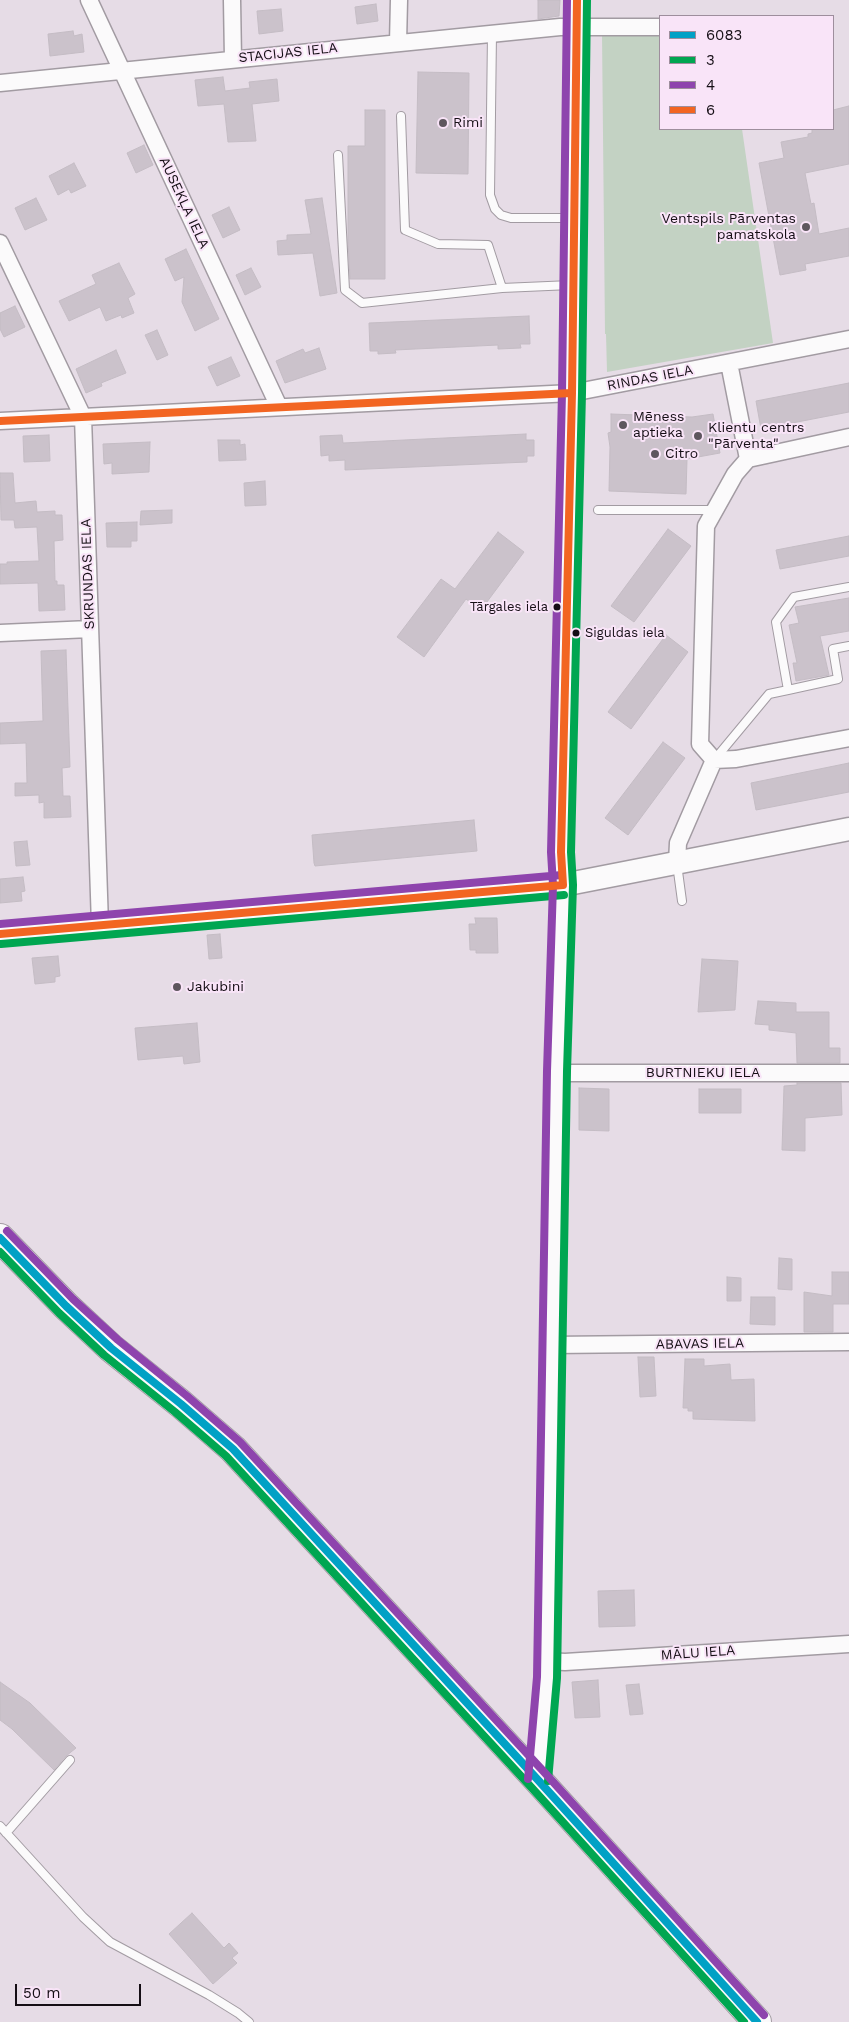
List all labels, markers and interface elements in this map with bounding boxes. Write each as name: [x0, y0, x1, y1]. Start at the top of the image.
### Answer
legend: [659, 15, 834, 130]
text: 6083: [706, 26, 742, 44]
street label: STACIJAS IELA: [238, 39, 338, 67]
text: 3: [706, 51, 715, 69]
text: 4: [706, 76, 715, 94]
text: 6: [706, 101, 715, 119]
place label: Rimi: [453, 115, 483, 131]
marker: Rimi: [437, 117, 449, 129]
street label: AUSEKĻA IELA: [155, 155, 213, 251]
place label: Ventspils Pārventas pamatskola: [661, 211, 796, 243]
marker: Ventspils Pārventas pamatskola: [800, 221, 812, 233]
street label: RINDAS IELA: [606, 361, 694, 395]
place label: Mēness aptieka: [633, 409, 684, 442]
marker: Mēness aptieka: [617, 419, 629, 431]
place label: Klientu centrs "Pārventa": [708, 420, 804, 452]
marker: Klientu centrs "Pārventa": [692, 430, 704, 442]
place label: Citro: [665, 446, 698, 462]
marker: Citro: [649, 448, 661, 460]
street label: SKRUNDAS IELA: [78, 518, 98, 630]
place label: Tārgales iela: [470, 599, 548, 615]
marker: Tārgales iela: [552, 602, 562, 612]
place label: Siguldas iela: [585, 625, 665, 641]
marker: Siguldas iela: [571, 628, 581, 638]
place label: Jakubini: [187, 979, 244, 995]
marker: Jakubini: [171, 981, 183, 993]
street label: BURTNIEKU IELA: [646, 1065, 760, 1081]
street label: ABAVAS IELA: [656, 1335, 744, 1353]
street label: MĀLU IELA: [660, 1642, 736, 1664]
scale bar: [18, 1974, 144, 2006]
text: 50 m: [23, 1984, 60, 2002]

